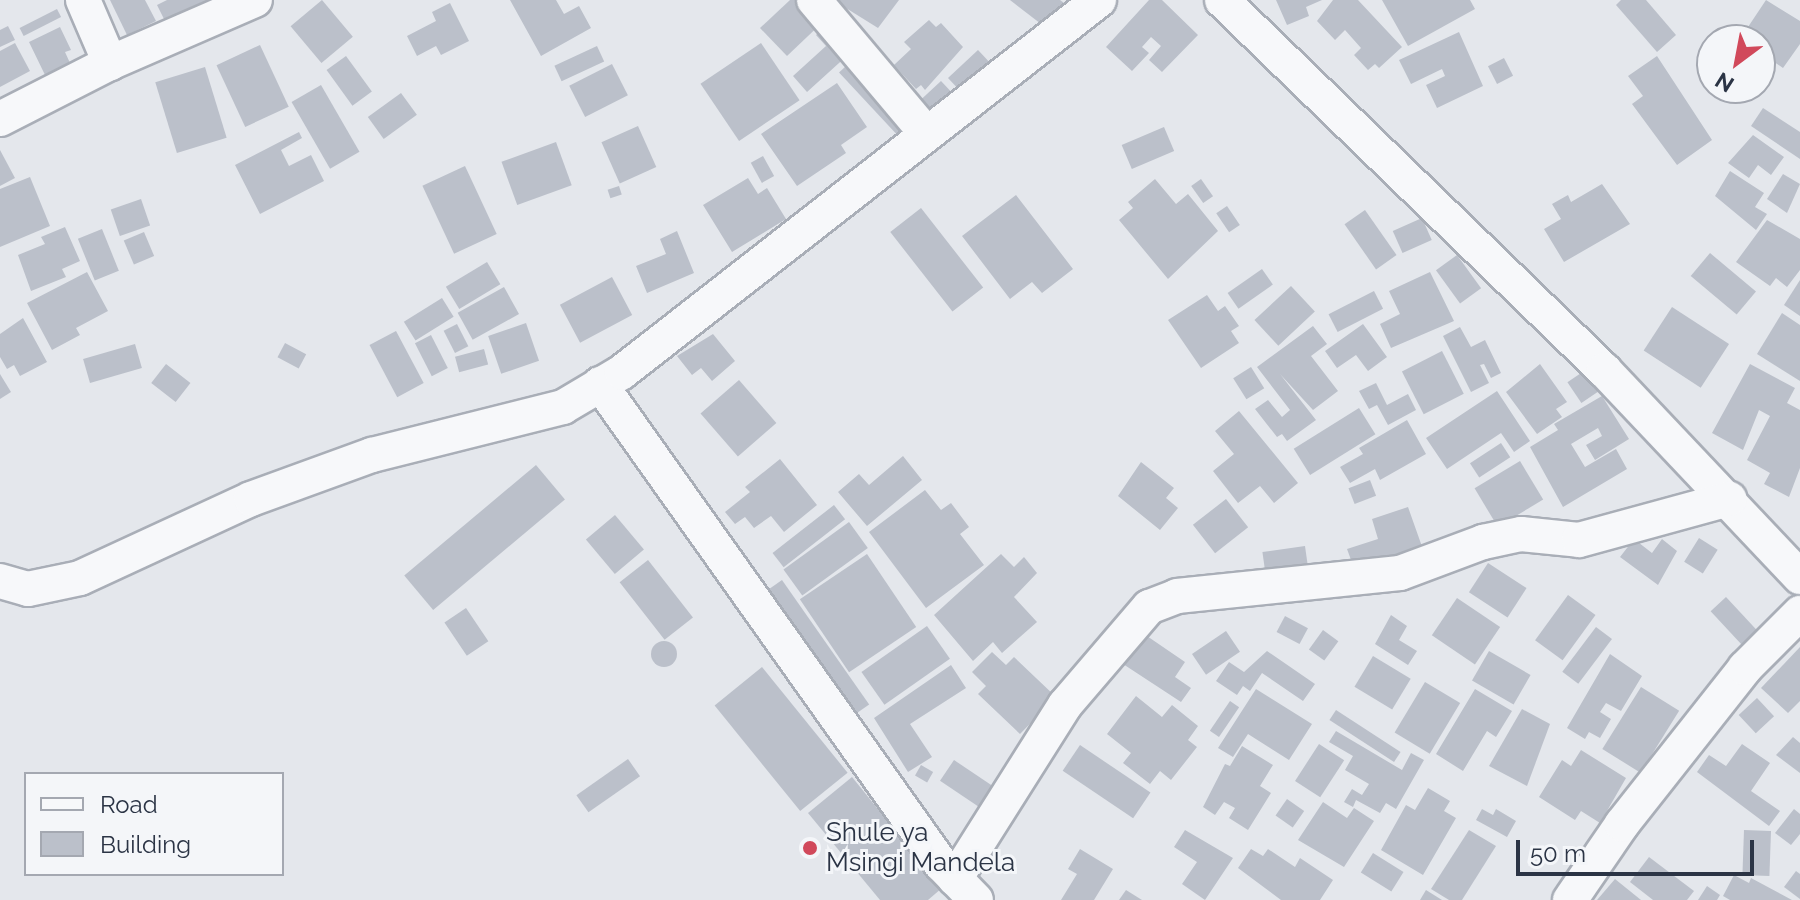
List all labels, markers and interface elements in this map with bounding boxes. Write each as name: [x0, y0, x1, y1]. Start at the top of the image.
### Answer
north arrow: [1696, 24, 1776, 104]
text: N: [1710, 67, 1738, 98]
legend: [24, 772, 284, 876]
text: Road: [100, 790, 158, 819]
place label: Shule ya Msingi Mandela: [826, 817, 1015, 878]
scale bar: [1520, 824, 1758, 874]
text: Building: [100, 830, 191, 859]
marker: Shule ya Msingi Mandela: [801, 839, 819, 857]
text: 50 m: [1530, 839, 1586, 868]

